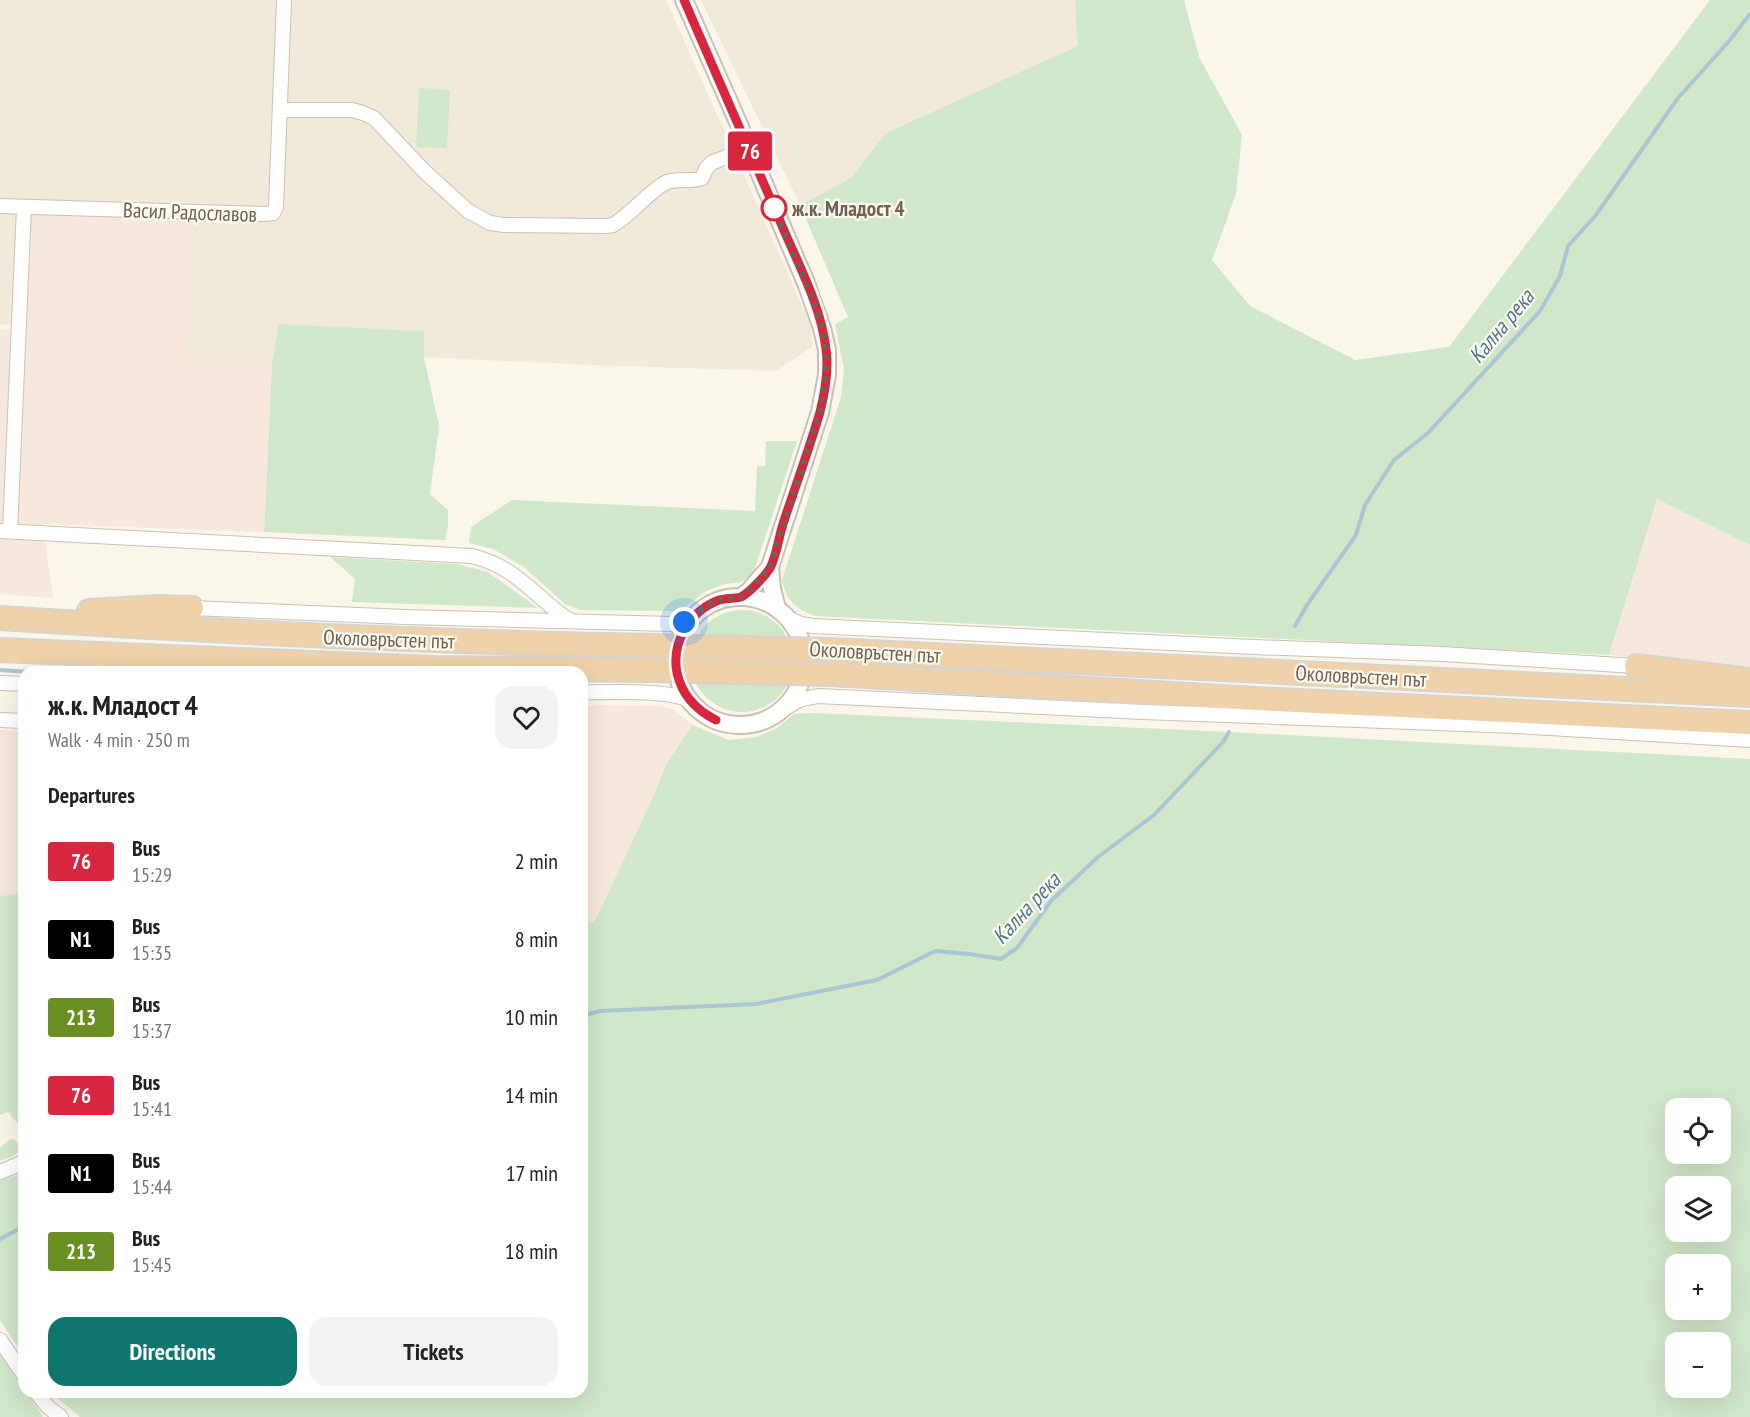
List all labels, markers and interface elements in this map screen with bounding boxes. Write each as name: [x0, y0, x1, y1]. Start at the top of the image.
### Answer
line badge: 76: [723, 132, 777, 170]
text: 76: [740, 138, 760, 165]
marker: ж.к. Младост 4: [761, 195, 787, 221]
place label: ж.к. Младост 4: [791, 195, 905, 222]
street label: Васил Радославов: [123, 196, 257, 228]
water label: Кална река: [1462, 283, 1541, 369]
your location: [669, 607, 699, 637]
street label: Околовръстен път: [323, 623, 455, 655]
street label: Околовръстен път: [809, 635, 942, 669]
street label: Околовръстен път: [1295, 659, 1428, 693]
text: ж.к. Младост 4: [48, 686, 198, 723]
button: heart: [495, 686, 558, 749]
text: Walk · 4 min · 250 m: [48, 727, 190, 753]
text: Departures: [48, 781, 135, 809]
text: Bus: [132, 834, 160, 862]
text: 2 min: [515, 847, 558, 875]
text: 76: [71, 848, 91, 875]
text: 15:29: [132, 862, 172, 888]
water label: Кална река: [986, 866, 1067, 950]
text: Bus: [132, 912, 160, 940]
text: 8 min: [515, 925, 558, 953]
text: N1: [70, 926, 92, 953]
text: 15:35: [132, 940, 172, 966]
text: Bus: [132, 990, 160, 1018]
text: 10 min: [505, 1003, 558, 1031]
text: 213: [66, 1004, 96, 1031]
text: 15:37: [132, 1018, 172, 1044]
text: Bus: [132, 1068, 160, 1096]
text: 14 min: [505, 1081, 558, 1109]
text: 76: [71, 1082, 91, 1109]
text: 15:41: [132, 1096, 172, 1122]
map controls: [1665, 1098, 1731, 1398]
button: locate: [1665, 1098, 1731, 1164]
text: Bus: [132, 1146, 160, 1174]
text: 17 min: [506, 1159, 558, 1187]
text: N1: [70, 1160, 92, 1187]
text: 15:44: [132, 1174, 172, 1200]
button: layers: [1665, 1176, 1731, 1242]
text: Bus: [132, 1224, 160, 1252]
text: 18 min: [505, 1237, 558, 1265]
text: 213: [66, 1238, 96, 1265]
text: 15:45: [132, 1252, 172, 1278]
button: +: [1665, 1254, 1731, 1320]
button: Directions: [48, 1317, 297, 1386]
button: Tickets: [309, 1317, 558, 1386]
button: −: [1665, 1332, 1731, 1398]

